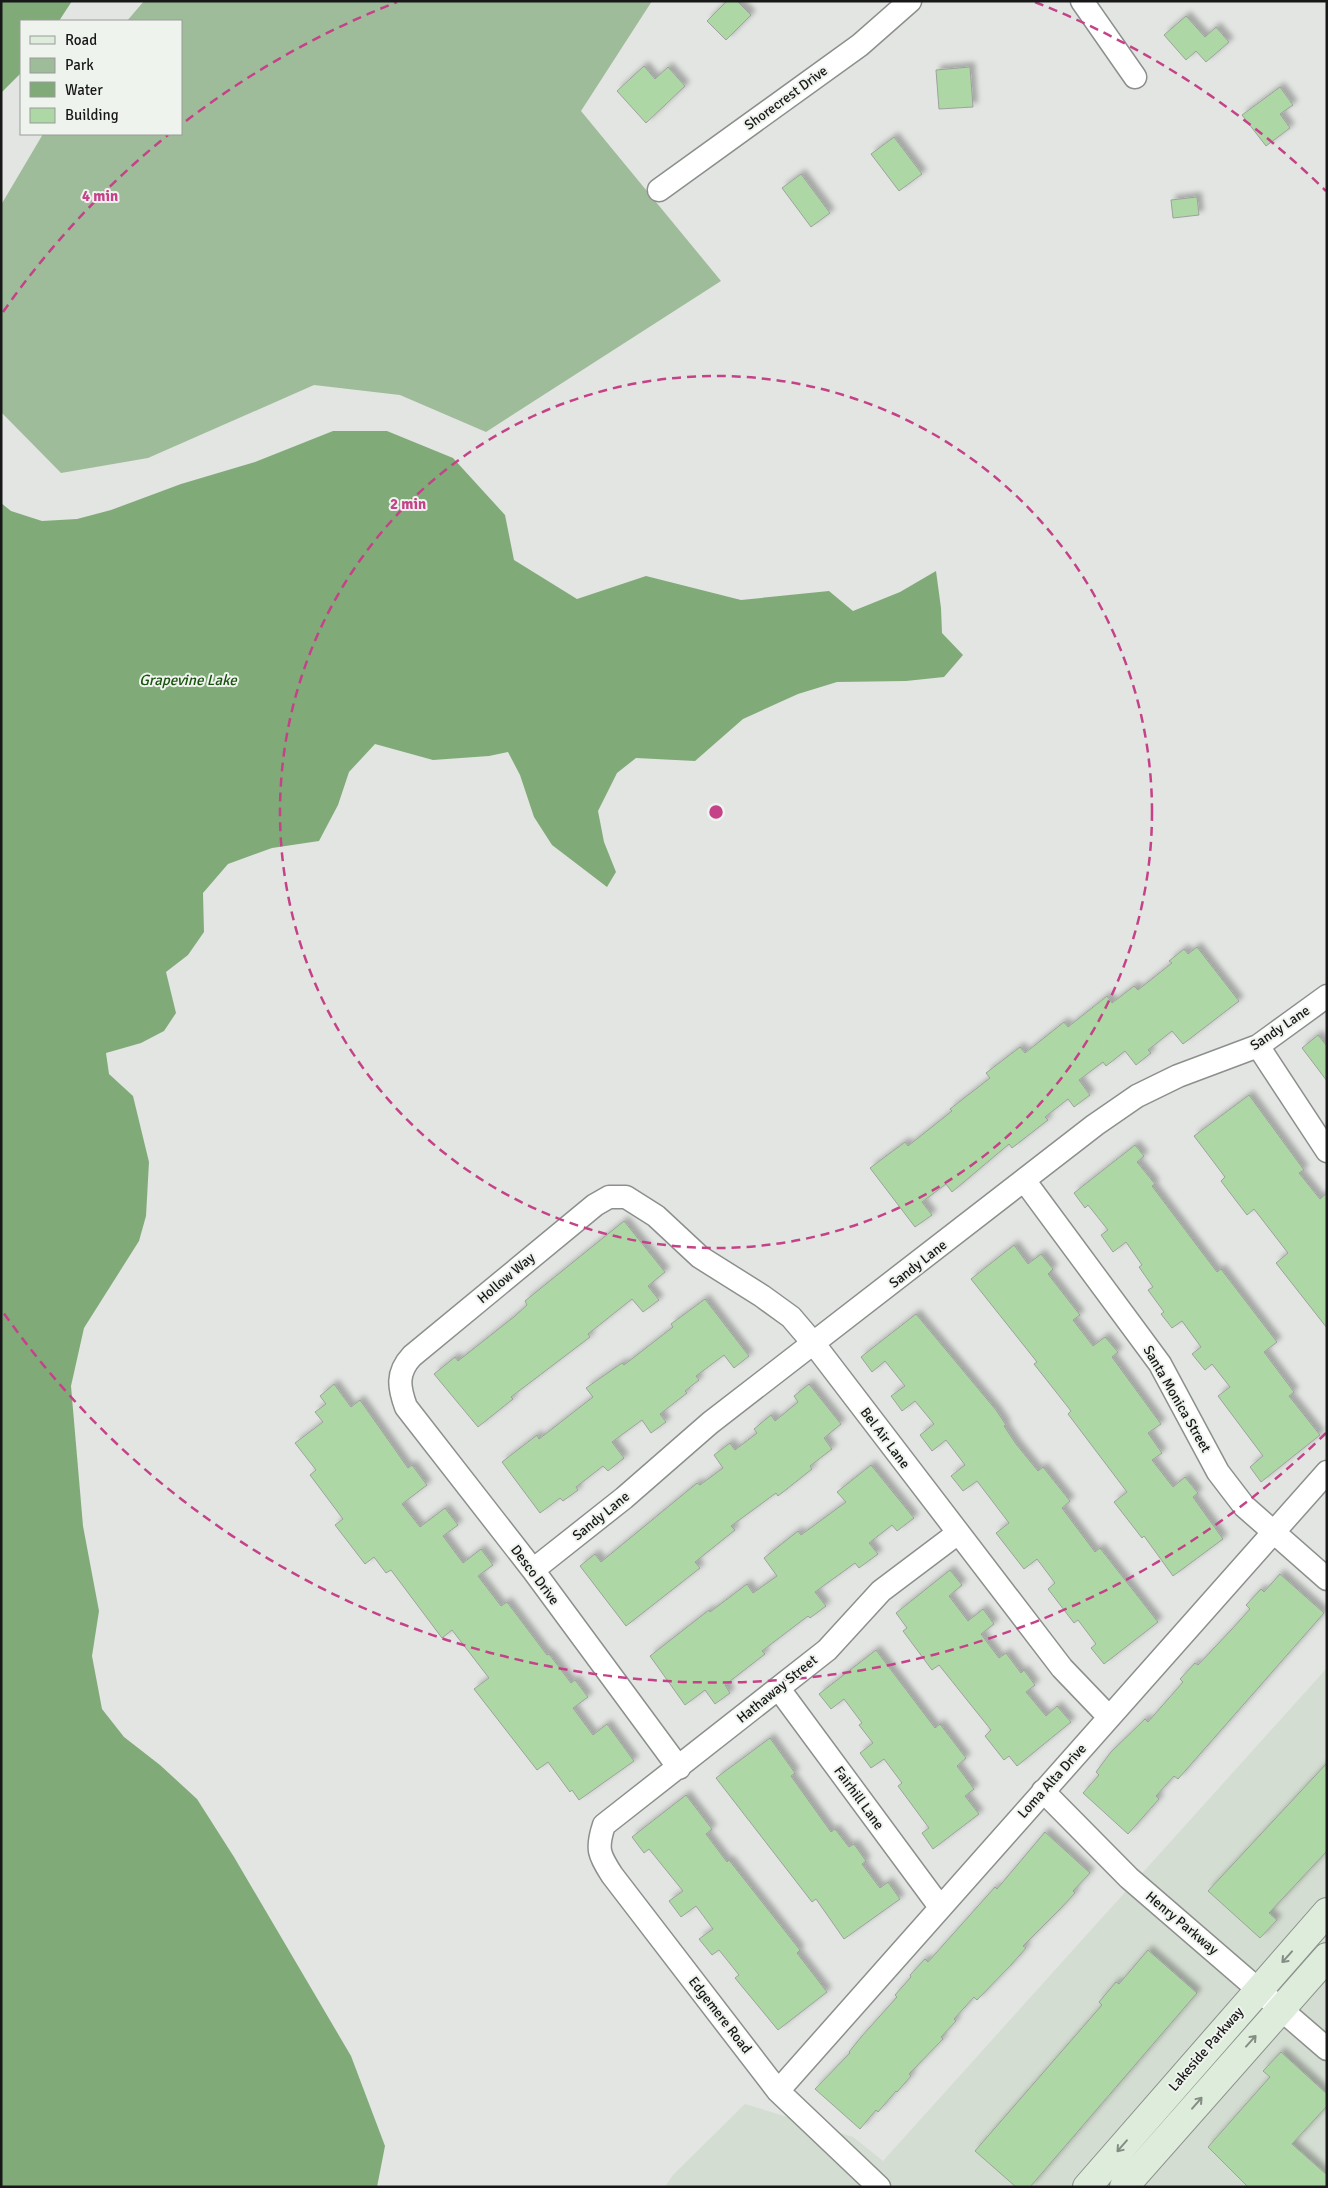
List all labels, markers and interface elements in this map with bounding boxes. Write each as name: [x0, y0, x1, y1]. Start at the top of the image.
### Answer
legend: [20, 20, 182, 135]
text: Road: [65, 31, 97, 49]
text: Park: [65, 56, 94, 74]
street label: Shorecrest Drive: [741, 62, 831, 134]
text: Water: [65, 81, 103, 99]
text: Building: [65, 106, 119, 124]
text: 4 min: [82, 187, 118, 205]
text: 2 min: [390, 495, 426, 513]
water label: Grapevine Lake: [139, 671, 238, 689]
centre of rings: [707, 803, 725, 821]
street label: Sandy Lane: [1247, 1002, 1313, 1054]
street label: Sandy Lane: [886, 1236, 950, 1292]
street label: Hollow Way: [474, 1249, 539, 1307]
street label: Santa Monica Street: [1139, 1342, 1215, 1456]
street label: Bel Air Lane: [856, 1404, 914, 1472]
street label: Sandy Lane: [569, 1488, 633, 1544]
street label: Desco Drive: [507, 1542, 563, 1608]
street label: Hathaway Street: [733, 1651, 821, 1727]
street label: Loma Alta Drive: [1014, 1740, 1090, 1822]
street label: Fairhill Lane: [830, 1763, 888, 1833]
street label: Henry Parkway: [1142, 1888, 1222, 1959]
one-way arrow: [1281, 1950, 1292, 1963]
street label: Edgemere Road: [685, 1973, 755, 2057]
street label: Lakeside Parkway: [1165, 2003, 1247, 2095]
one-way arrow: [1245, 2035, 1257, 2048]
one-way arrow: [1191, 2097, 1202, 2110]
one-way arrow: [1116, 2140, 1128, 2153]

